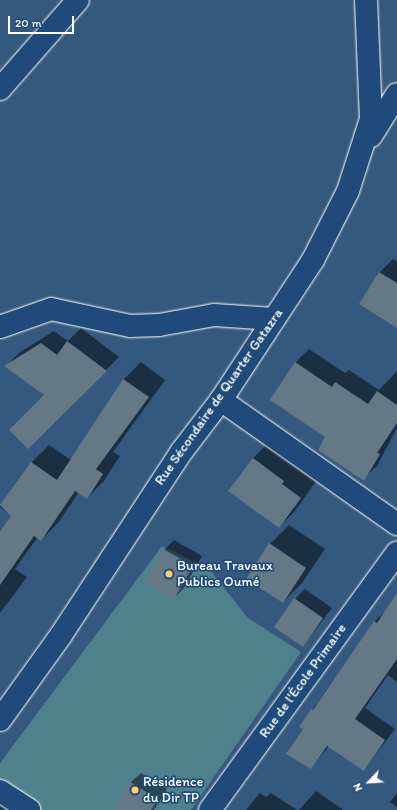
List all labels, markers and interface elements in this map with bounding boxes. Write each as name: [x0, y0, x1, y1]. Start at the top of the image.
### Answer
scale bar: [10, 8, 76, 34]
text: 20 m: [15, 16, 42, 30]
street label: Rue Sécondaire de Quarter Gatazra: [151, 305, 287, 489]
place label: Bureau Travaux Publics Oumé: [177, 558, 272, 590]
marker: Bureau Travaux Publics Oumé: [164, 569, 174, 579]
street label: Rue de l'École Primaire: [256, 621, 350, 741]
north arrow: [349, 762, 389, 802]
place label: Résidence du Dir TP: [143, 774, 203, 806]
text: N: [350, 781, 365, 793]
marker: Résidence du Dir TP: [130, 785, 140, 795]

